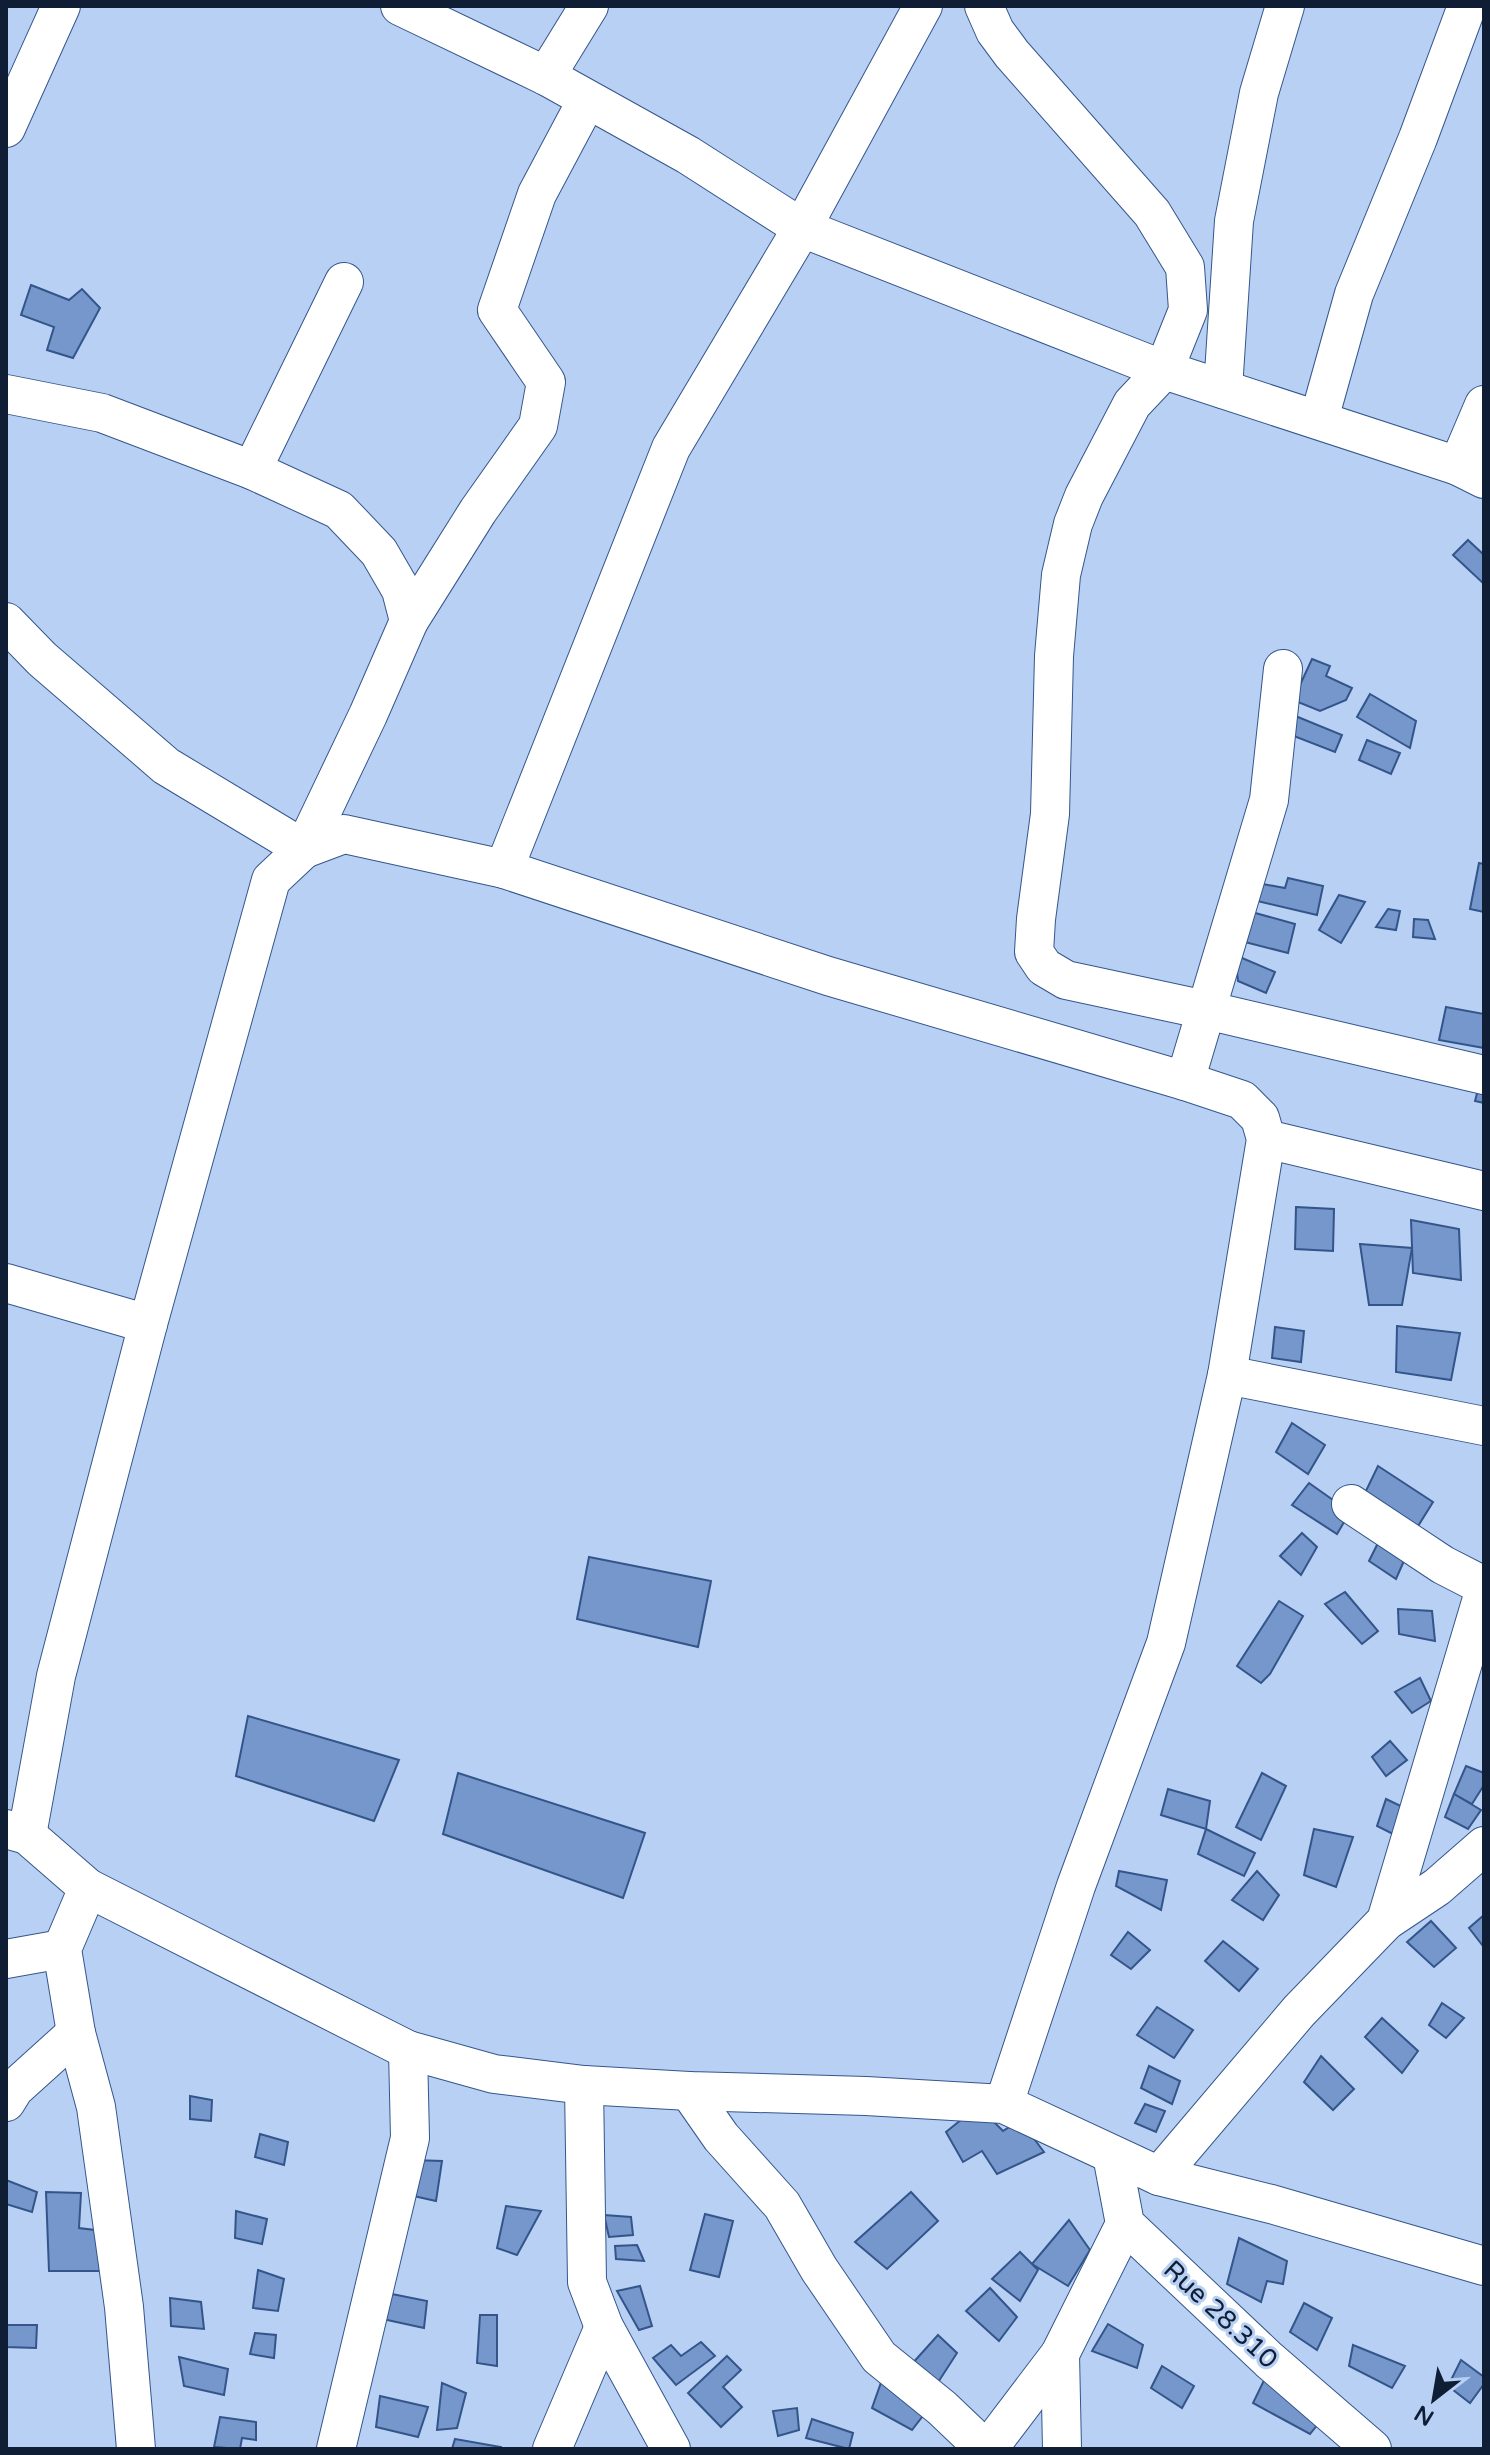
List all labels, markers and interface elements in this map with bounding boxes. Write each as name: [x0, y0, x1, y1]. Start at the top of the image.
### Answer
street label: Rue 28.310: [1157, 2254, 1284, 2375]
north arrow: [1394, 2359, 1474, 2439]
text: N: [1410, 2400, 1438, 2431]

